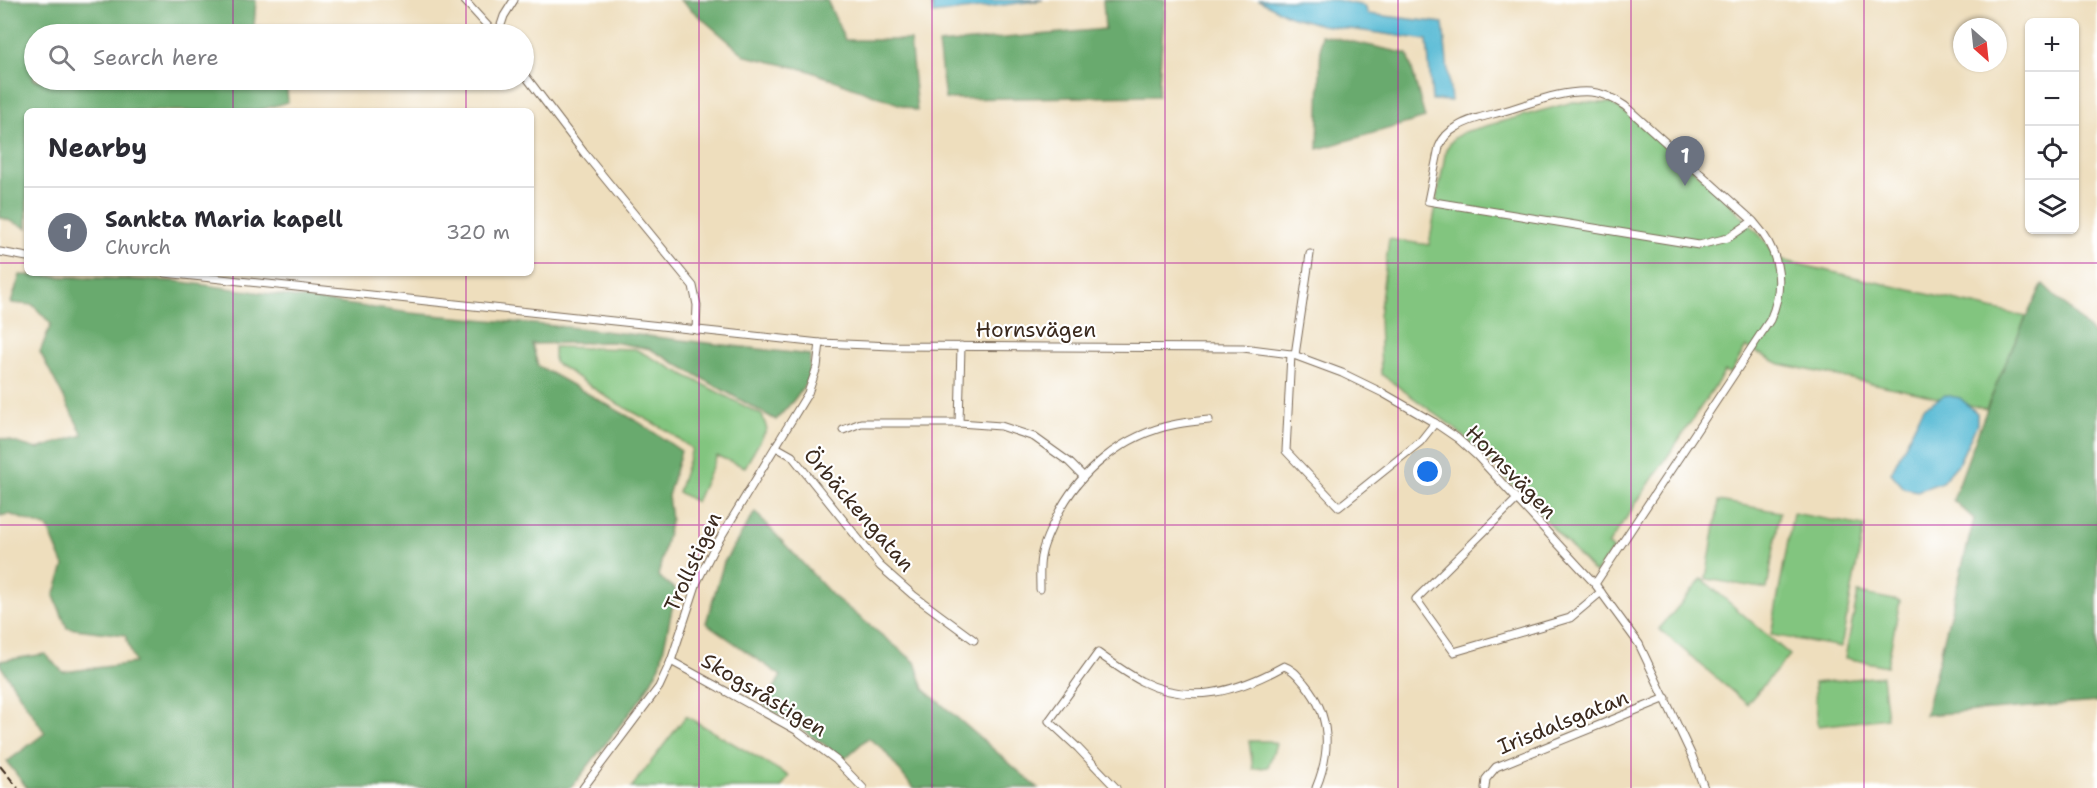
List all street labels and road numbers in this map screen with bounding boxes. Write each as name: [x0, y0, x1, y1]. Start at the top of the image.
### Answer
street label: Hornsvägen: [976, 316, 1096, 344]
street label: Hornsvägen: [1459, 419, 1563, 525]
street label: Örbäckengatan: [797, 442, 921, 578]
street label: Trollstigen: [658, 508, 728, 616]
street label: Skogsråstigen: [696, 647, 832, 743]
street label: Irisdalsgatan: [1494, 683, 1633, 761]

